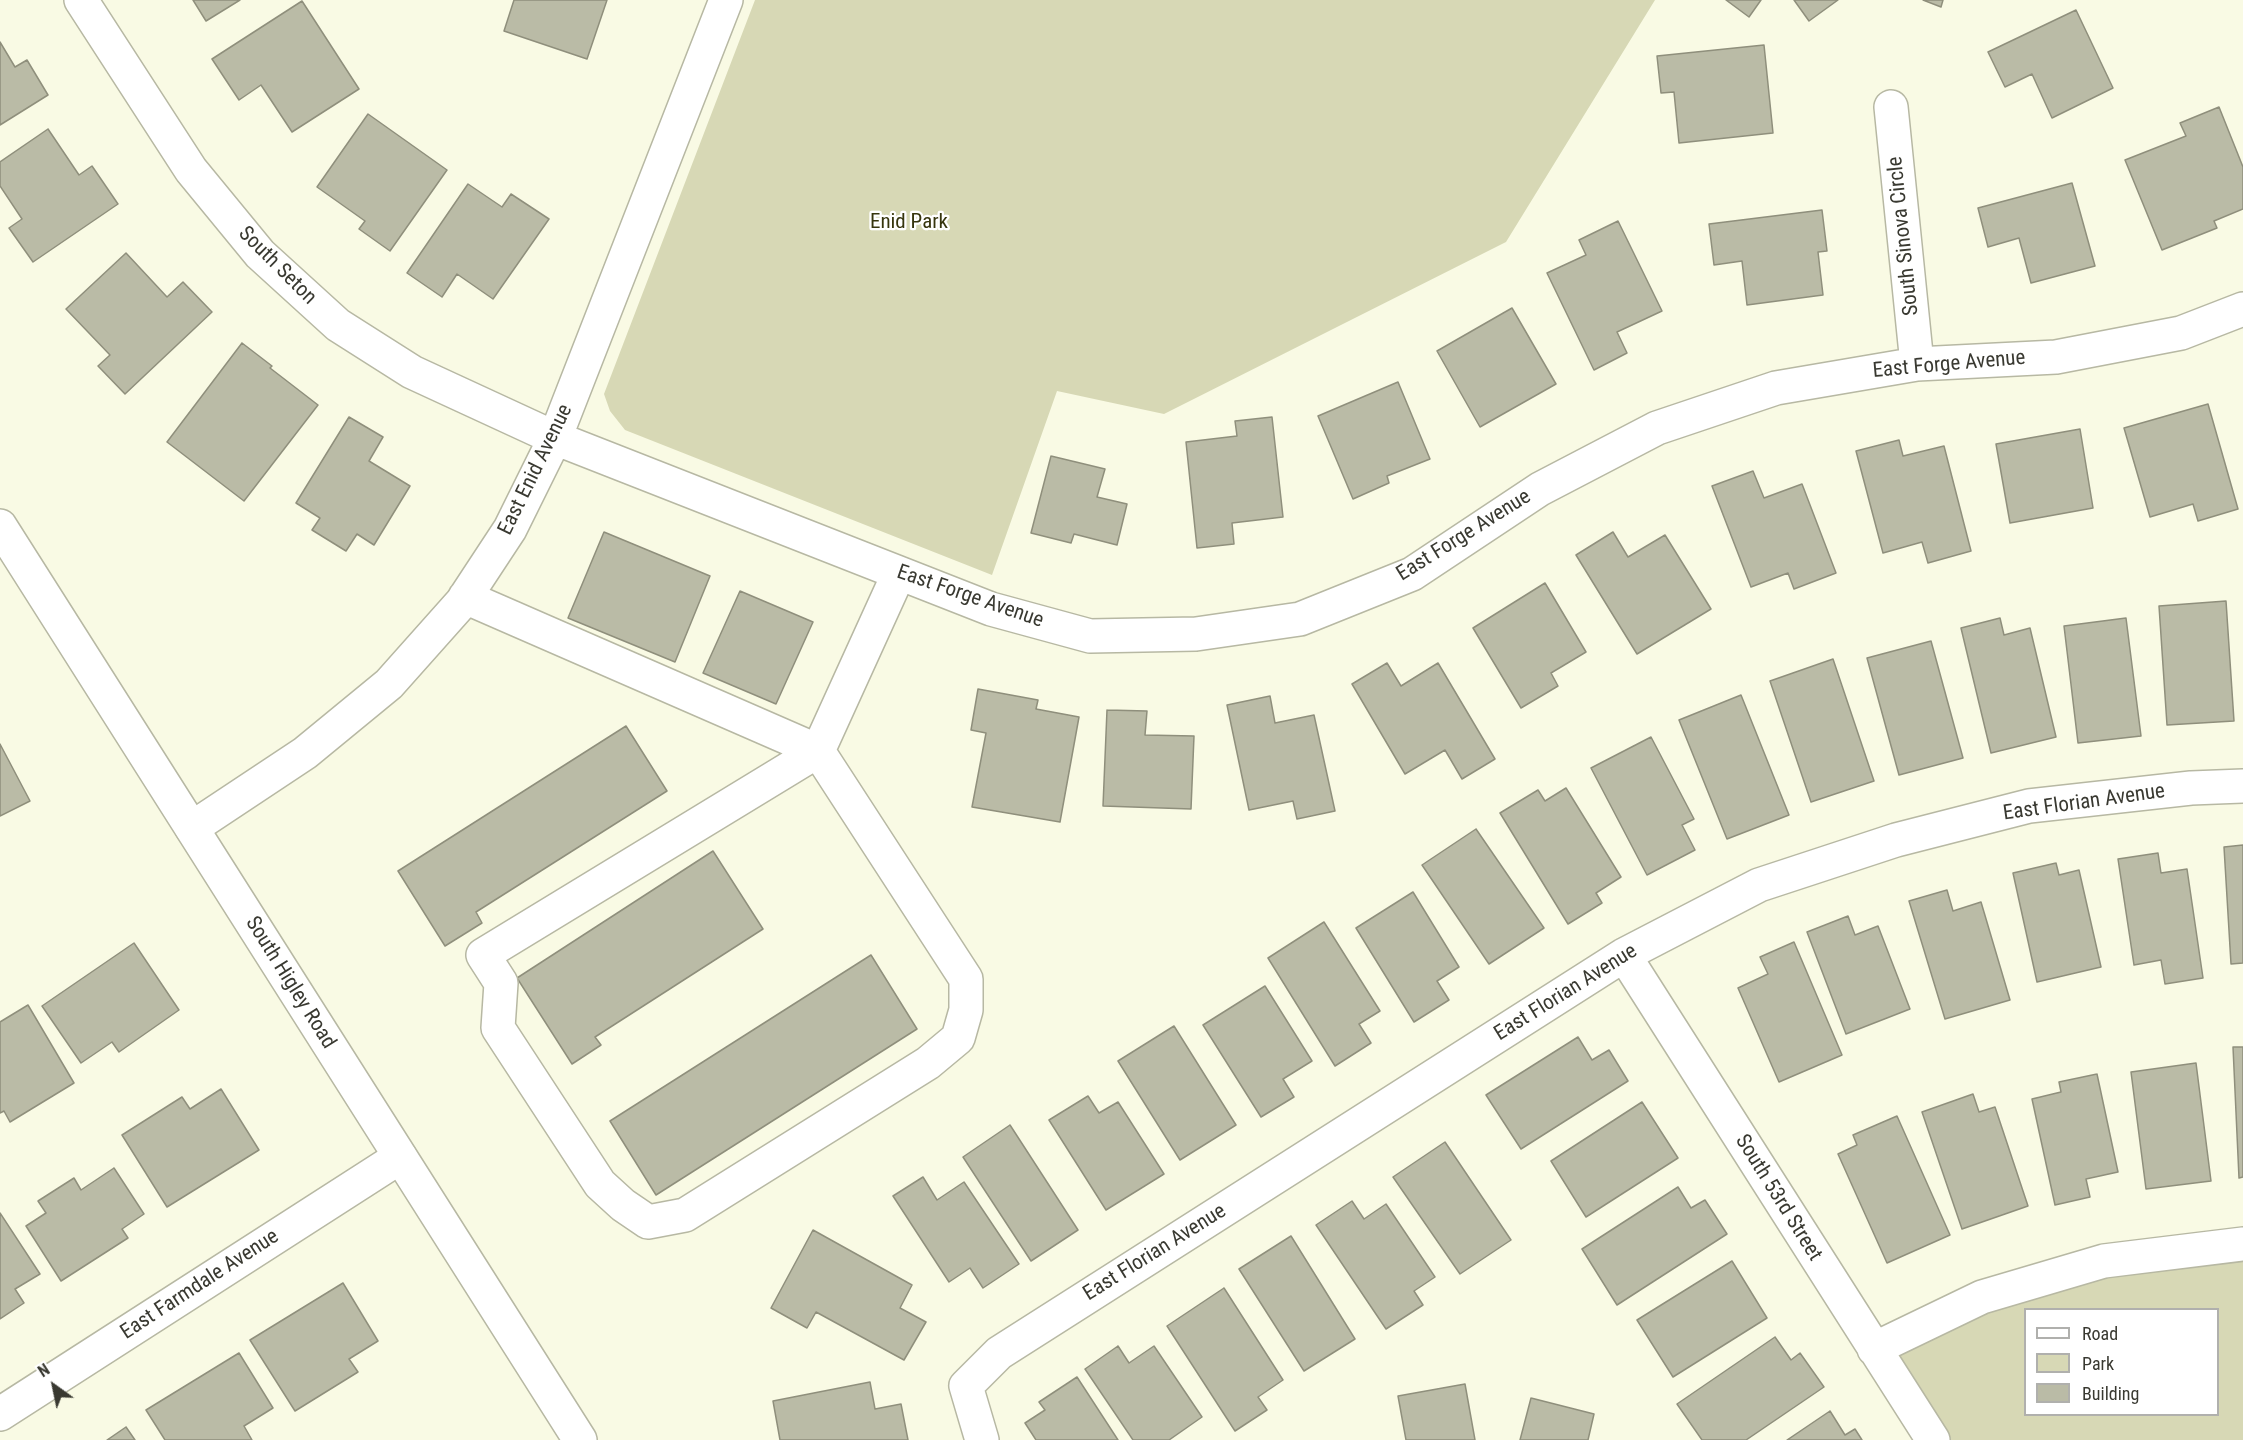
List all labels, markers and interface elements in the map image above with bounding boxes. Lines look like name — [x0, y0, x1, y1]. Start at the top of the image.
street label: South Sinova Circle — [1883, 155, 1925, 317]
park label: Enid Park — [870, 210, 948, 236]
street label: South Seton — [233, 222, 321, 310]
street label: East Forge Avenue — [1872, 346, 2026, 384]
street label: East Enid Avenue — [494, 401, 578, 539]
street label: East Forge Avenue — [1392, 485, 1536, 587]
street label: East Forge Avenue — [893, 560, 1047, 634]
street label: East Florian Avenue — [2001, 779, 2167, 827]
street label: South Higley Road — [239, 912, 341, 1054]
street label: East Florian Avenue — [1490, 939, 1642, 1047]
street label: South 53rd Street — [1729, 1130, 1827, 1266]
street label: East Florian Avenue — [1079, 1199, 1231, 1307]
street label: East Farmdale Avenue — [116, 1224, 284, 1346]
legend — [2024, 1308, 2219, 1416]
text: Road — [2082, 1323, 2118, 1344]
text: Park — [2082, 1353, 2114, 1374]
north arrow — [24, 1356, 84, 1416]
text: N — [35, 1360, 53, 1381]
text: Building — [2082, 1383, 2139, 1404]

